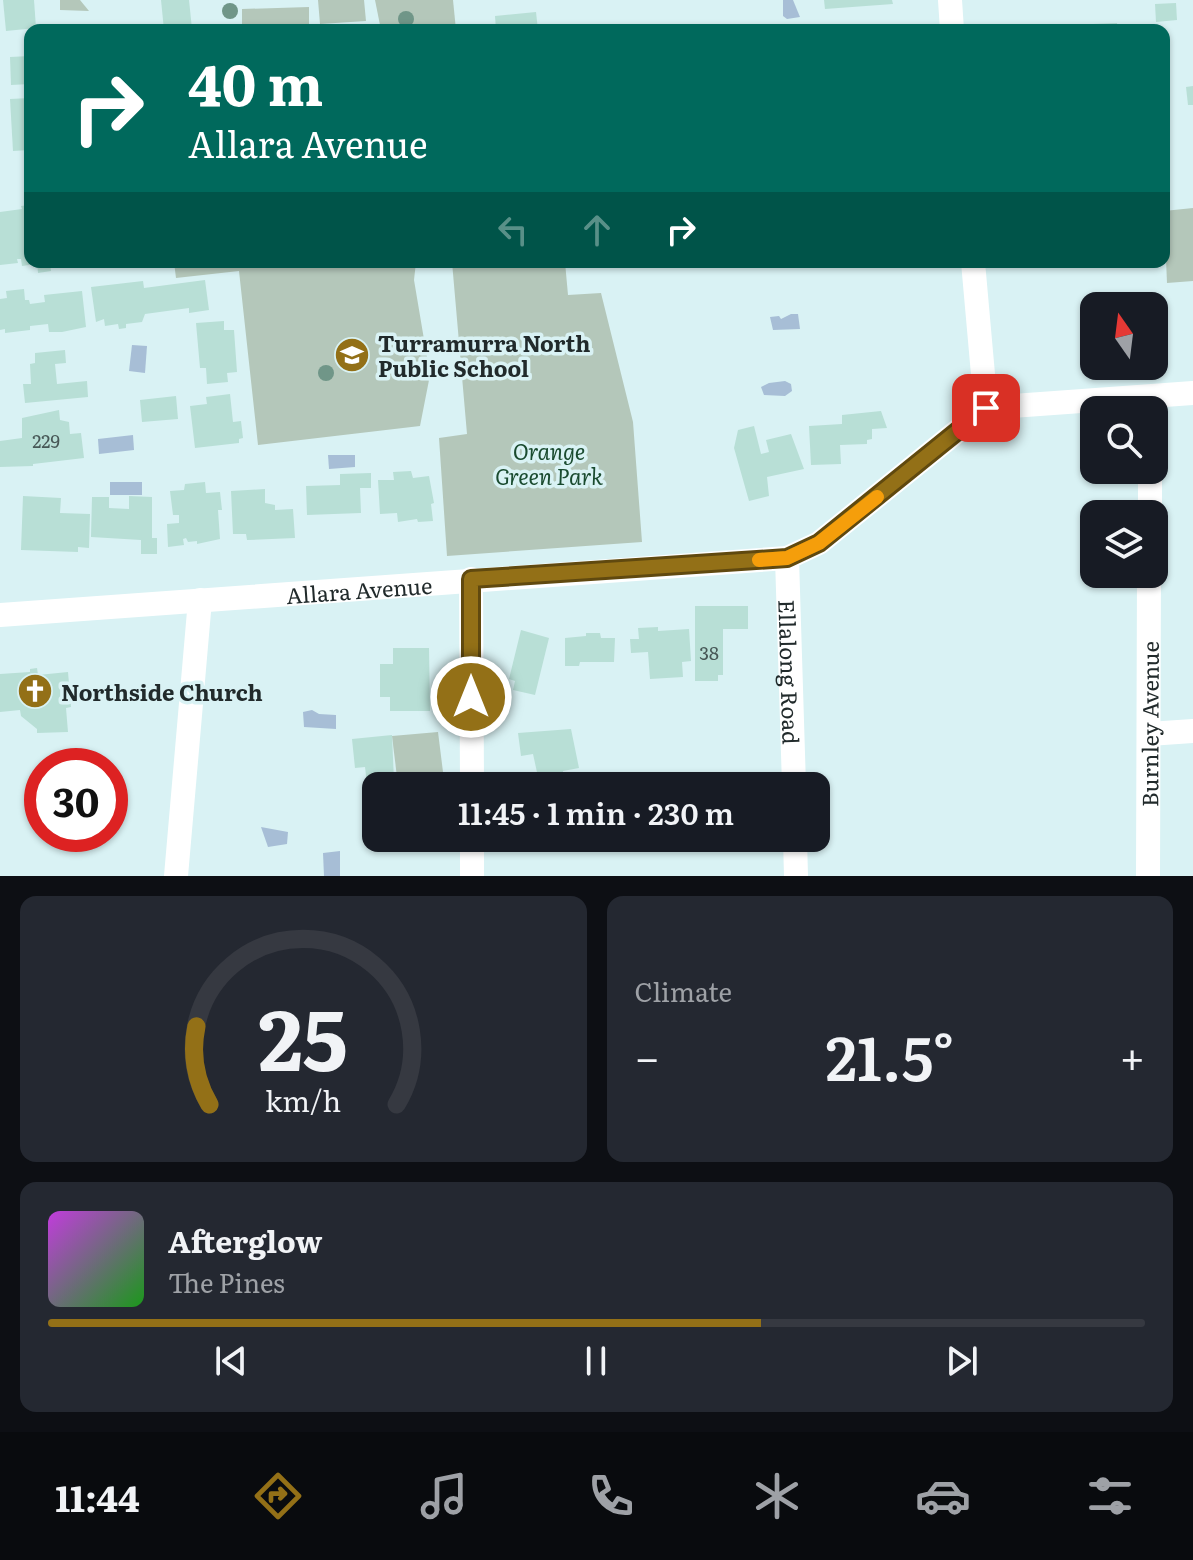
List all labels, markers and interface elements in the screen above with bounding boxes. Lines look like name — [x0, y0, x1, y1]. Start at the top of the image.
text: 40 m — [188, 40, 323, 123]
icon: right — [56, 56, 160, 160]
text: Allara Avenue — [188, 116, 428, 169]
icon: left — [491, 208, 535, 252]
icon: ahead — [575, 208, 619, 252]
icon: right — [659, 208, 703, 252]
north arrow — [1080, 292, 1168, 380]
map controls — [1080, 292, 1168, 588]
place label: Turramurra North Public School — [378, 326, 590, 384]
school or university icon: Turramurra North Public School — [333, 336, 371, 374]
pin — [952, 374, 1020, 442]
icon: arrive — [964, 386, 1008, 430]
button: search — [1080, 396, 1168, 484]
house number: 229 — [32, 427, 60, 454]
park label: Orange Green Park — [495, 434, 603, 492]
button: layers — [1080, 500, 1168, 588]
street label: Allara Avenue — [285, 567, 433, 611]
street label: Ellalong Road — [772, 599, 809, 745]
house number: 38 — [699, 639, 719, 666]
street label: Burnley Avenue — [1132, 641, 1165, 807]
position arrow — [429, 655, 513, 739]
church icon: Northside Church — [16, 672, 54, 710]
place label: Northside Church — [61, 675, 263, 708]
speed limit sign: 30 — [24, 748, 128, 852]
text: 11:45 · 1 min · 230 m — [458, 790, 734, 834]
text: Climate — [635, 971, 732, 1010]
text: 25 — [258, 973, 348, 1097]
text: 21.5° — [826, 1010, 954, 1099]
text: − — [635, 1022, 660, 1088]
text: + — [1119, 1022, 1145, 1088]
text: km/h — [265, 1078, 341, 1121]
text: Afterglow — [168, 1218, 322, 1262]
text: The Pines — [168, 1262, 285, 1301]
icon: previous — [209, 1339, 253, 1383]
icon: pause — [574, 1339, 618, 1383]
icon: next — [940, 1339, 984, 1383]
icon: directions — [250, 1468, 306, 1524]
icon: music — [416, 1468, 472, 1524]
icon: phone — [583, 1468, 639, 1524]
icon: climate — [749, 1468, 805, 1524]
icon: car — [915, 1468, 971, 1524]
icon: filters — [1082, 1468, 1138, 1524]
text: 11:44 — [55, 1470, 140, 1523]

